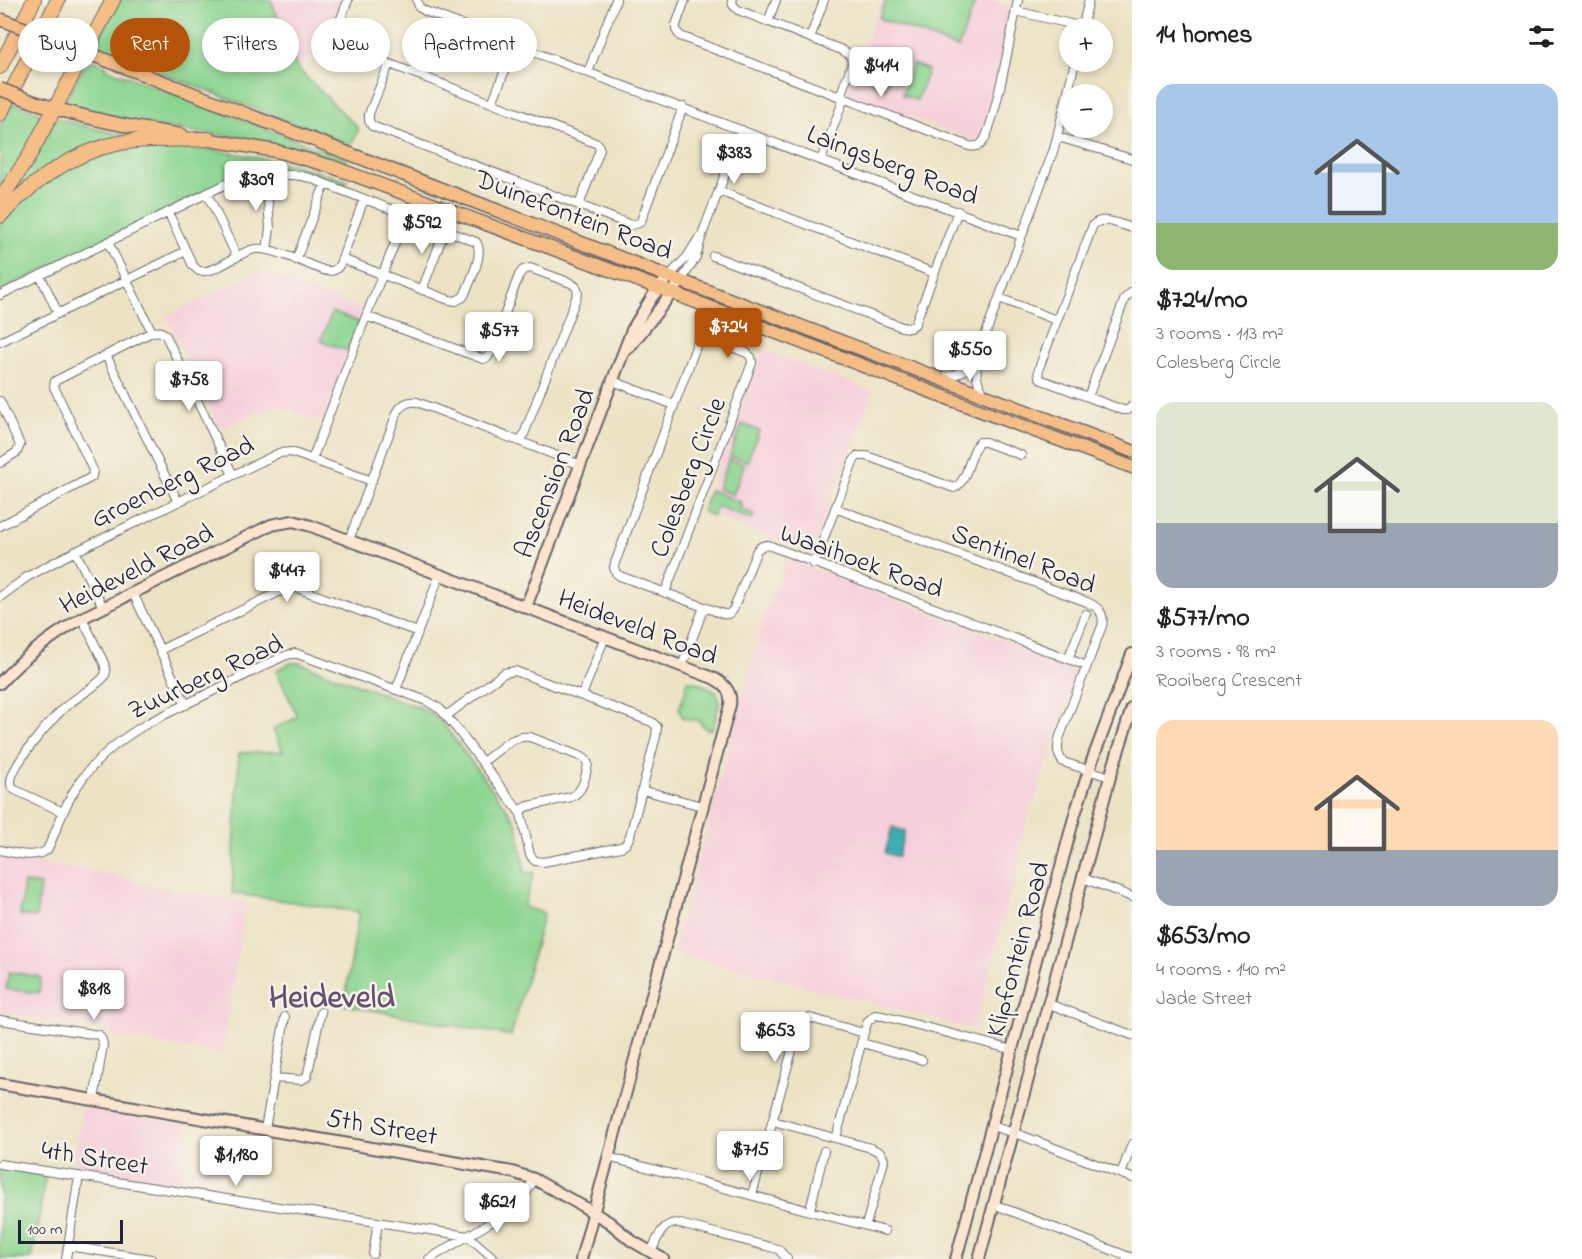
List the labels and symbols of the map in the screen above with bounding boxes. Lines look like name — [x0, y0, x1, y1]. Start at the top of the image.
pin: $414 — [845, 47, 917, 98]
street label: Laingsberg Road — [801, 116, 984, 217]
pin: $383 — [698, 134, 770, 185]
street label: Duinefontein Road — [468, 160, 677, 272]
pin: $309 — [220, 161, 292, 212]
pin: $592 — [386, 204, 458, 255]
pin: $724 — [692, 308, 764, 359]
pin: $577 — [463, 312, 535, 363]
pin: $550 — [934, 331, 1006, 382]
pin: $758 — [153, 361, 225, 412]
street label: Ascension Road — [506, 383, 607, 565]
street label: Colesberg Circle — [641, 391, 738, 564]
street label: Groenberg Road — [85, 427, 261, 540]
street label: Heideveld Road — [53, 515, 221, 626]
street label: Waaihoek Road — [774, 515, 948, 610]
street label: Sentinel Road — [945, 515, 1101, 606]
pin: $447 — [251, 552, 323, 603]
street label: Heideveld Road — [551, 580, 723, 677]
street label: Zuurberg Road — [122, 625, 290, 731]
street label: Klipfontein Road — [977, 858, 1062, 1042]
pin: $818 — [58, 970, 130, 1021]
district label: Heideveld — [269, 975, 395, 1023]
pin: $653 — [739, 1012, 811, 1063]
street label: 5th Street — [323, 1100, 440, 1157]
pin: $715 — [714, 1131, 786, 1182]
street label: 4th Street — [38, 1132, 151, 1187]
pin: $1,180 — [187, 1136, 285, 1187]
pin: $621 — [461, 1183, 533, 1234]
scale bar — [18, 1217, 123, 1244]

